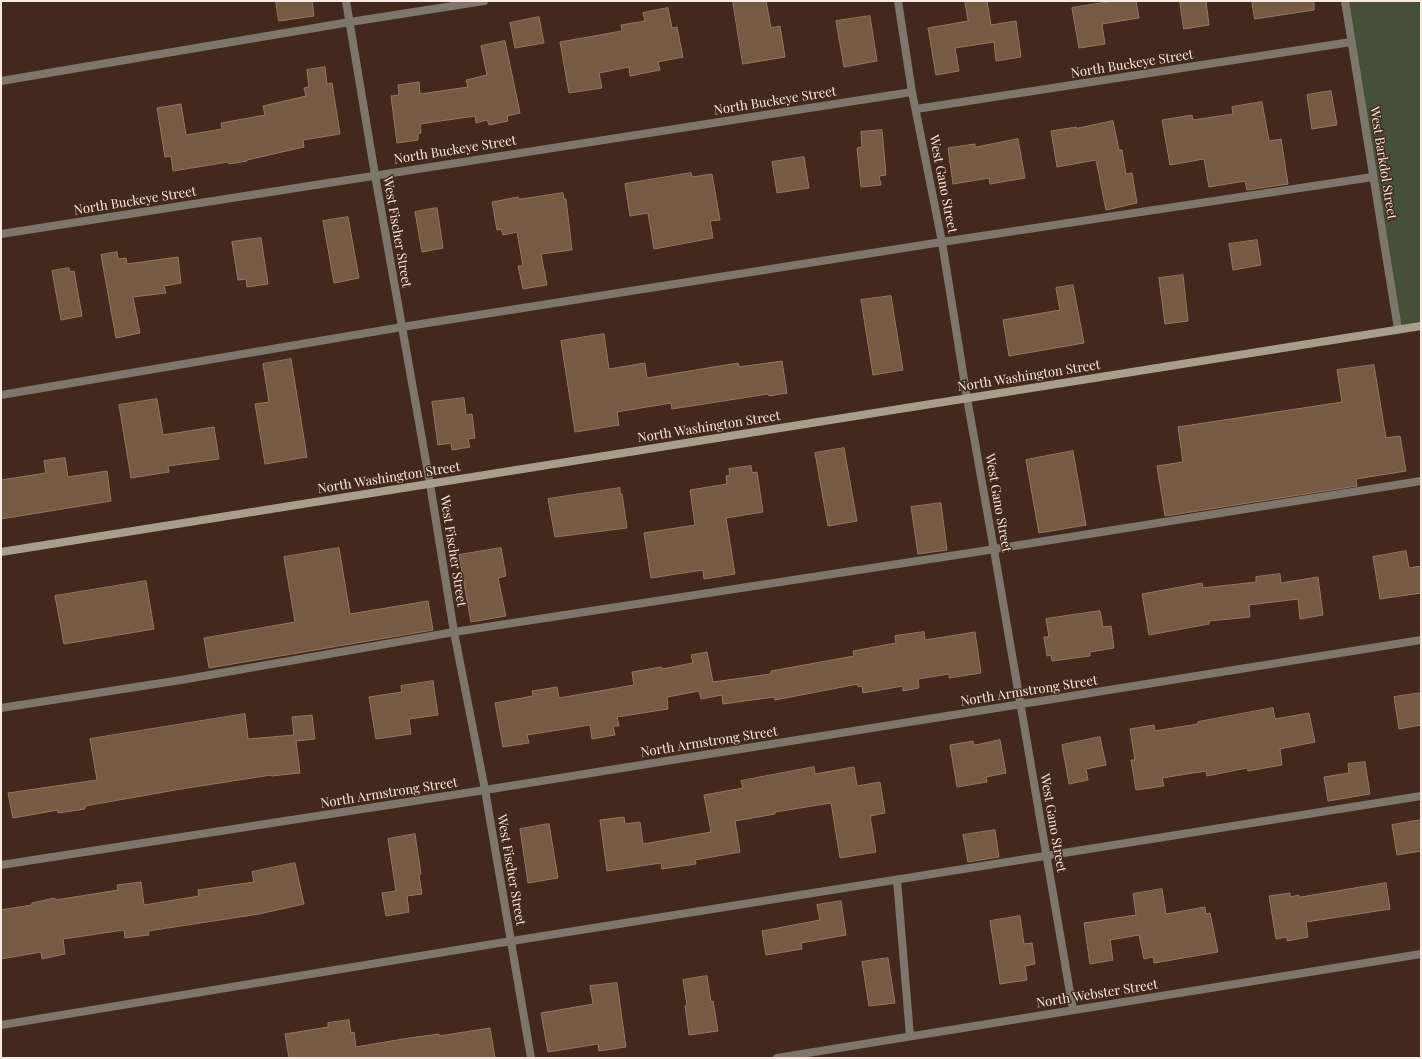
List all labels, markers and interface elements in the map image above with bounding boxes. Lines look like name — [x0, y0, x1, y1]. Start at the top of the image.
street label: North Buckeye Street — [1070, 47, 1194, 81]
street label: North Buckeye Street — [713, 84, 837, 118]
street label: West Barkdol Street — [1366, 105, 1400, 221]
street label: North Buckeye Street — [393, 133, 517, 167]
street label: West Gano Street — [926, 134, 960, 234]
street label: West Fischer Street — [380, 175, 414, 289]
street label: North Buckeye Street — [73, 184, 197, 218]
street label: North Washington Street — [957, 357, 1101, 395]
street label: North Washington Street — [637, 408, 781, 446]
street label: West Gano Street — [982, 453, 1014, 553]
street label: North Washington Street — [317, 459, 461, 497]
street label: West Fischer Street — [436, 494, 470, 608]
street label: North Armstrong Street — [959, 672, 1099, 710]
street label: North Armstrong Street — [639, 723, 779, 761]
street label: West Gano Street — [1037, 773, 1069, 873]
street label: North Armstrong Street — [319, 774, 459, 812]
street label: West Fischer Street — [494, 813, 528, 927]
street label: North Webster Street — [1035, 977, 1159, 1011]

